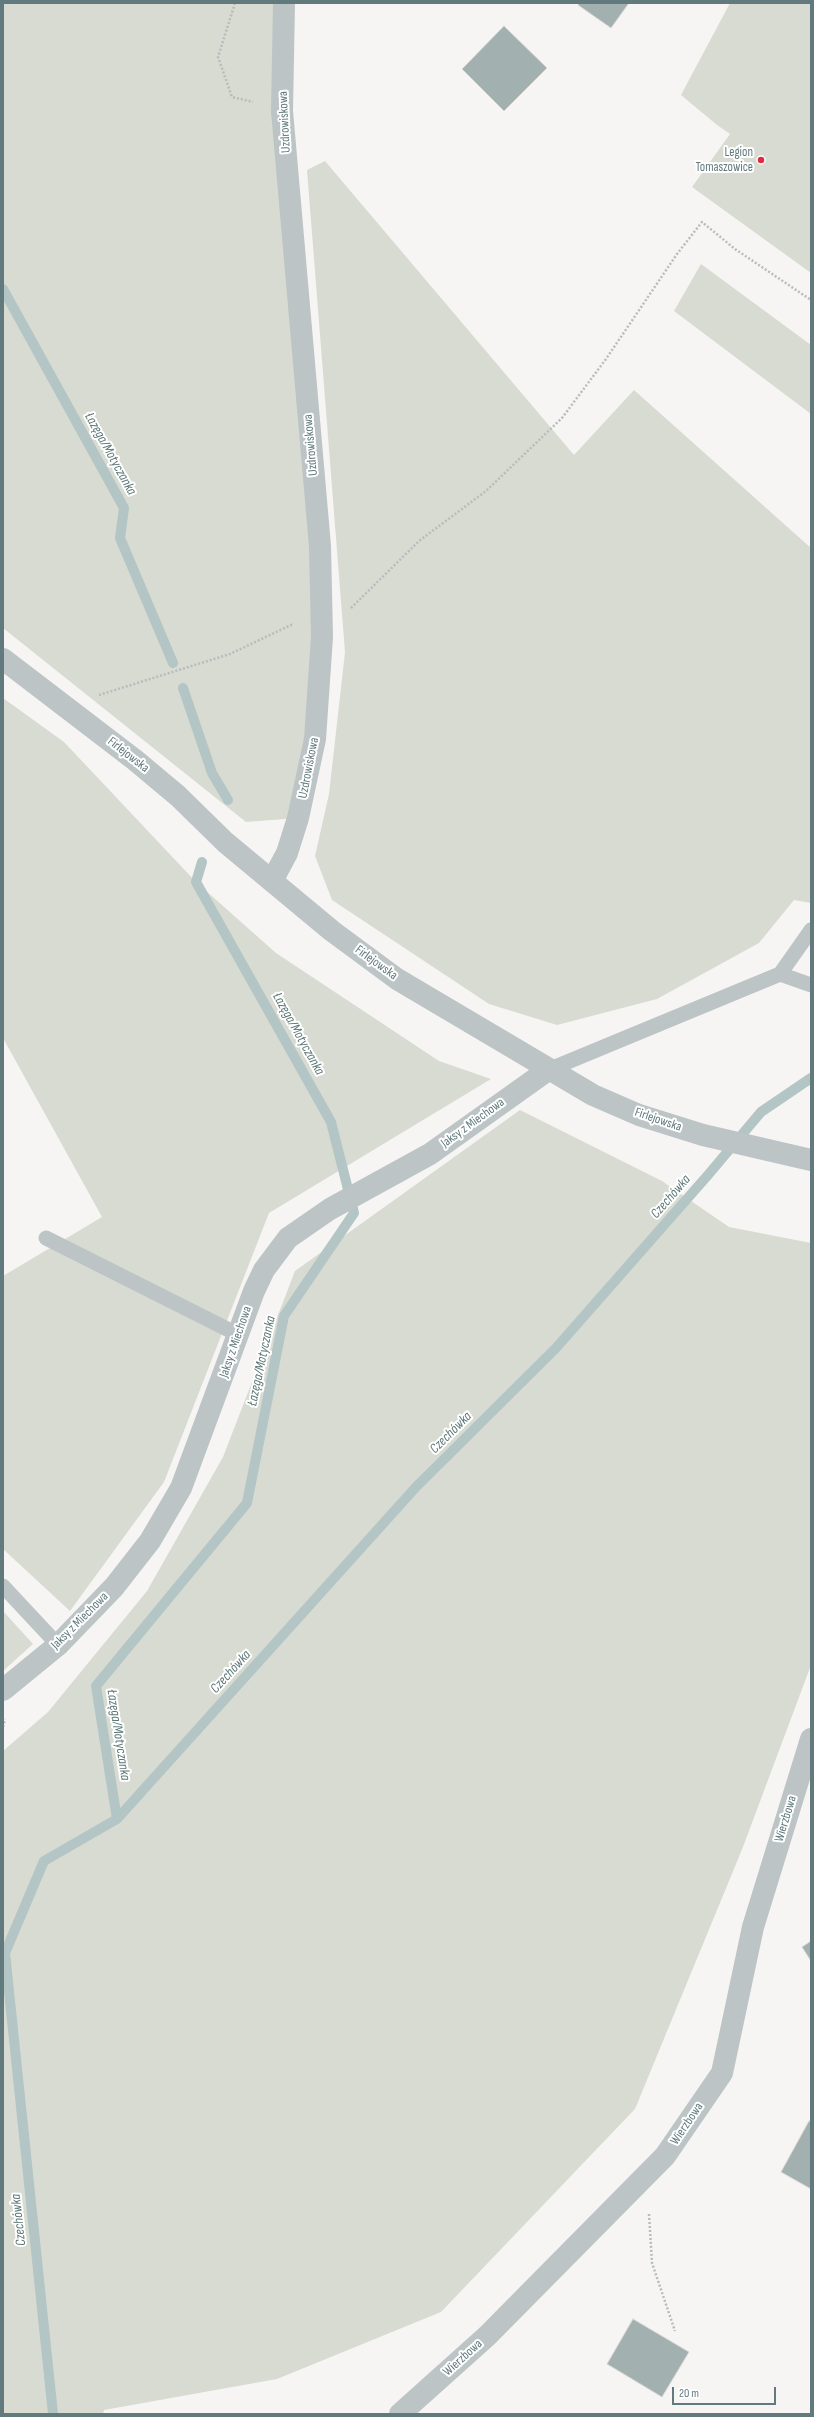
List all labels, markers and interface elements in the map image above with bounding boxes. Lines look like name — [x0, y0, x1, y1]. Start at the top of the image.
street label: Uzdrowiskowa — [276, 91, 294, 153]
place label: Legion Tomaszowice — [695, 145, 753, 176]
marker: Legion Tomaszowice — [756, 155, 766, 165]
water label: Łazęga/Motyczanka — [80, 410, 140, 498]
street label: Uzdrowiskowa — [301, 414, 321, 476]
street label: Firlejowska — [104, 734, 152, 776]
street label: Uzdrowiskowa — [295, 736, 323, 800]
street label: Firlejowska — [352, 942, 400, 984]
water label: Łazęga/Motyczanka — [268, 990, 328, 1078]
street label: Jaksy z Miechowa — [438, 1095, 508, 1151]
street label: Firlejowska — [633, 1105, 683, 1135]
water label: Czechówka — [648, 1172, 694, 1222]
street label: Jaksy z Miechowa — [216, 1304, 256, 1380]
water label: Łazęga/Motyczanka — [244, 1314, 280, 1408]
water label: Czechówka — [427, 1409, 475, 1457]
street label: Jaksy z Miechowa — [48, 1589, 112, 1653]
water label: Czechówka — [207, 1647, 255, 1697]
water label: Łazęga/Motyczanka — [103, 1688, 133, 1782]
street label: Wierzbowa — [772, 1794, 800, 1844]
street label: Wierzbowa — [667, 2100, 707, 2148]
water label: Czechówka — [8, 2193, 30, 2247]
street label: Wierzbowa — [440, 2336, 486, 2380]
scale bar — [674, 2379, 778, 2405]
text: 20 m — [679, 2386, 699, 2401]

